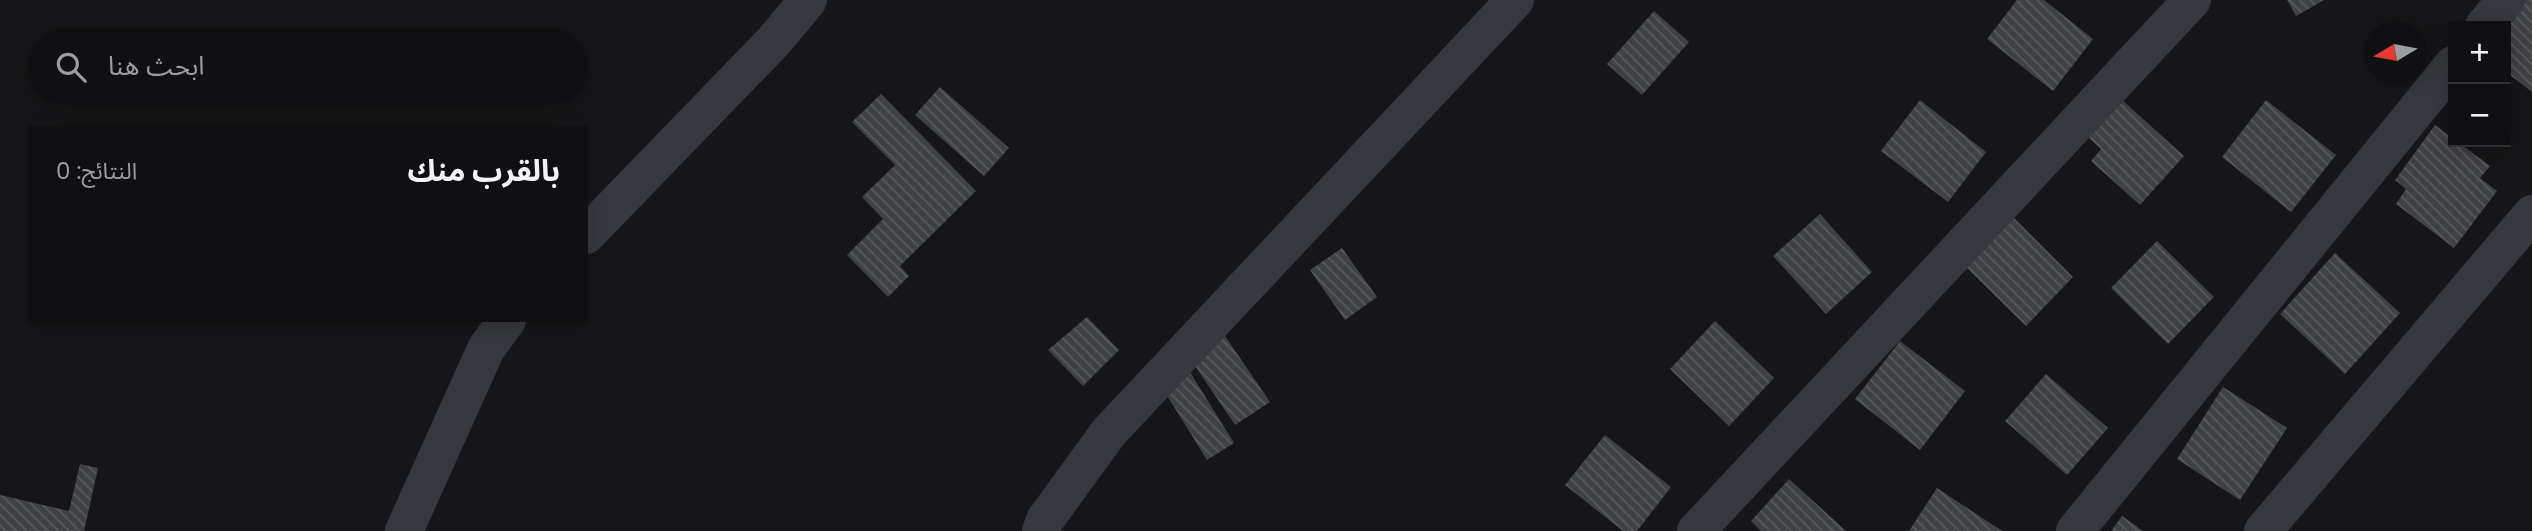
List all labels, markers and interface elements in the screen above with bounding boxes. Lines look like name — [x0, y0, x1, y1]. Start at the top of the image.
north arrow — [2364, 21, 2427, 84]
map controls — [2448, 21, 2511, 147]
button: + — [2448, 21, 2511, 84]
search box — [28, 28, 588, 105]
icon: search — [52, 48, 90, 86]
text: ابحث هنا — [108, 48, 205, 84]
button: − — [2448, 84, 2511, 147]
text: بالقرب منك — [407, 149, 560, 192]
text: النتائج: 0 — [56, 155, 137, 187]

